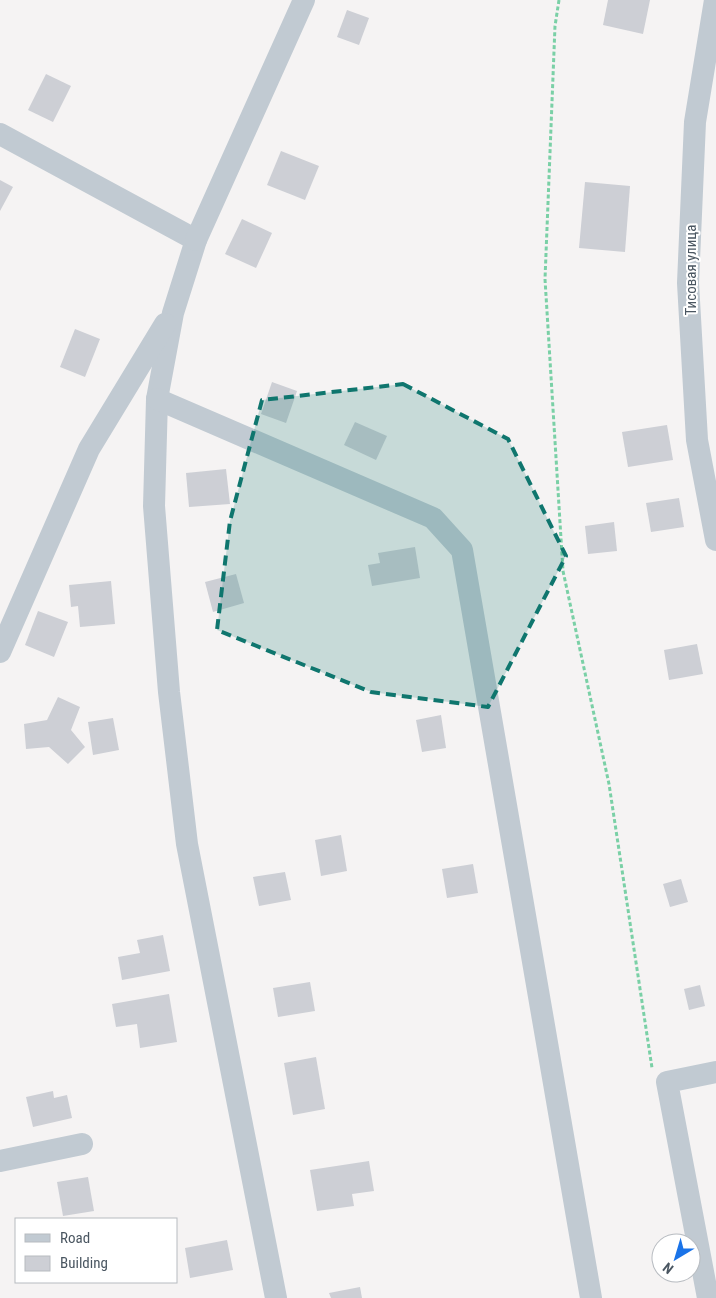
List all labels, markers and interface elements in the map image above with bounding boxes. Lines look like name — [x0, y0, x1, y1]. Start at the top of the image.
street label: Тисовая улица — [682, 225, 700, 315]
legend — [15, 1218, 178, 1283]
text: Road — [60, 1229, 90, 1247]
north arrow — [651, 1233, 701, 1283]
text: Building — [60, 1254, 108, 1272]
text: N — [660, 1259, 676, 1277]

